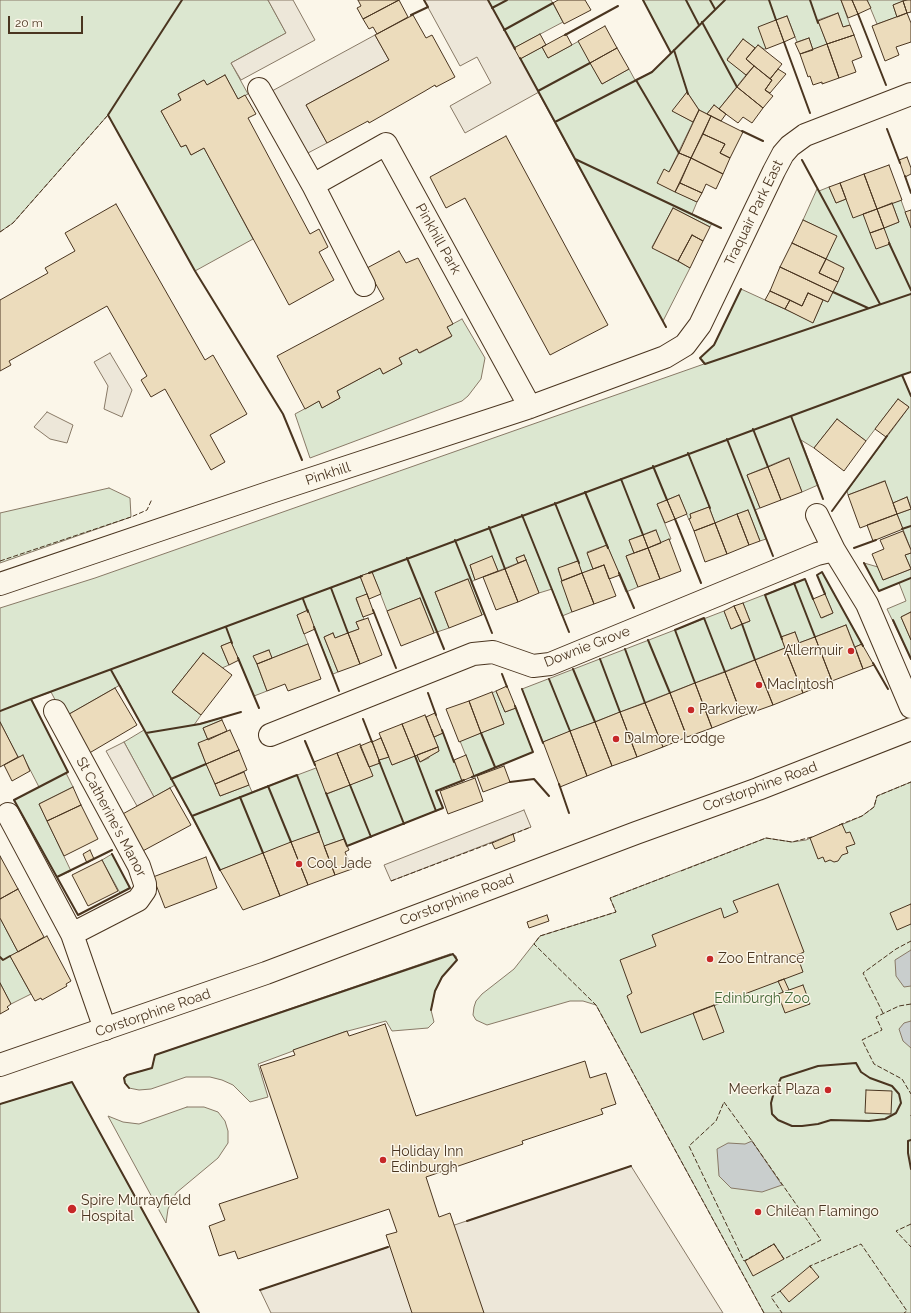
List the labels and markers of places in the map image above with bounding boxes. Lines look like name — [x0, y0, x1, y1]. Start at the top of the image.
place label: Allermuir — [784, 643, 843, 659]
marker: Allermuir — [846, 646, 856, 656]
place label: MacIntosh — [767, 677, 834, 693]
marker: MacIntosh — [754, 680, 764, 690]
place label: Parkview — [699, 702, 758, 718]
marker: Parkview — [686, 705, 696, 715]
place label: Dalmore Lodge — [624, 731, 725, 747]
marker: Dalmore Lodge — [611, 734, 621, 744]
place label: Cool Jade — [307, 856, 372, 872]
marker: Cool Jade — [294, 859, 304, 869]
place label: Zoo Entrance — [718, 951, 805, 967]
marker: Zoo Entrance — [705, 954, 715, 964]
place label: Meerkat Plaza — [729, 1082, 820, 1098]
marker: Meerkat Plaza — [823, 1085, 833, 1095]
place label: Holiday Inn Edinburgh — [391, 1144, 463, 1176]
marker: Holiday Inn Edinburgh — [378, 1155, 388, 1165]
place label: Spire Murrayfield Hospital — [81, 1193, 191, 1226]
marker: Spire Murrayfield Hospital — [66, 1203, 78, 1215]
place label: Chilean Flamingo — [766, 1204, 879, 1220]
marker: Chilean Flamingo — [753, 1207, 763, 1217]

